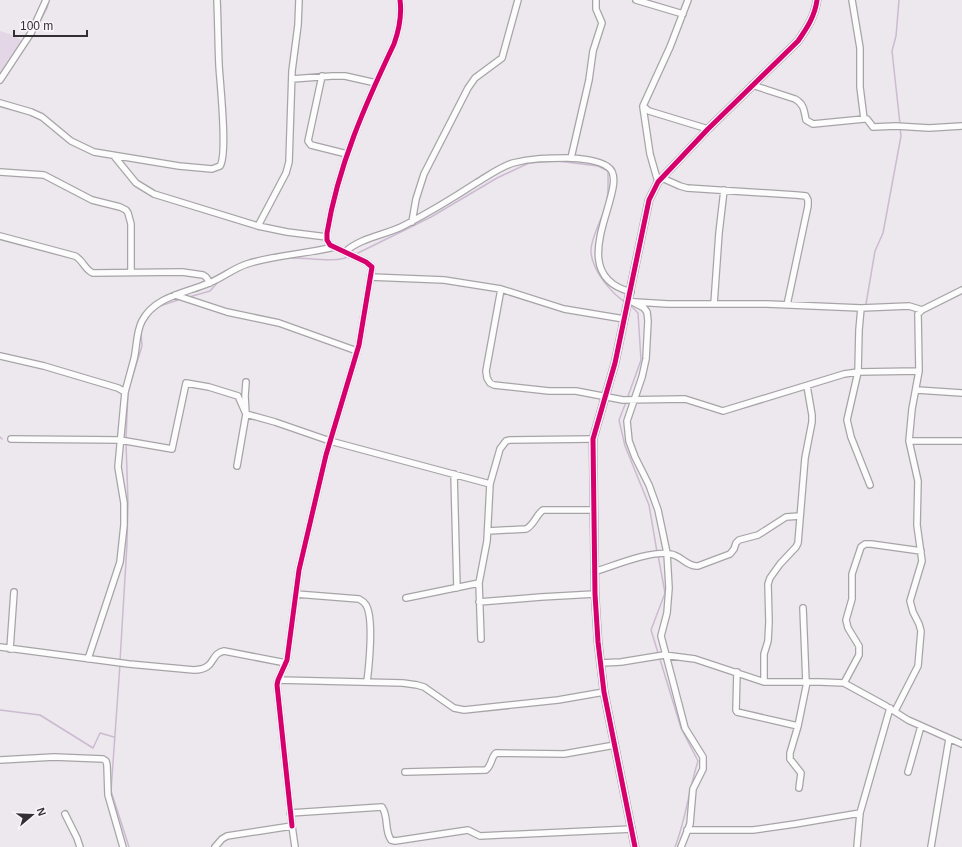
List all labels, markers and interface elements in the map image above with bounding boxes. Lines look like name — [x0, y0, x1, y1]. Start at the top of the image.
scale bar — [14, 12, 87, 38]
text: 100 m — [20, 19, 53, 33]
north arrow — [12, 795, 52, 835]
text: N — [34, 806, 48, 818]

